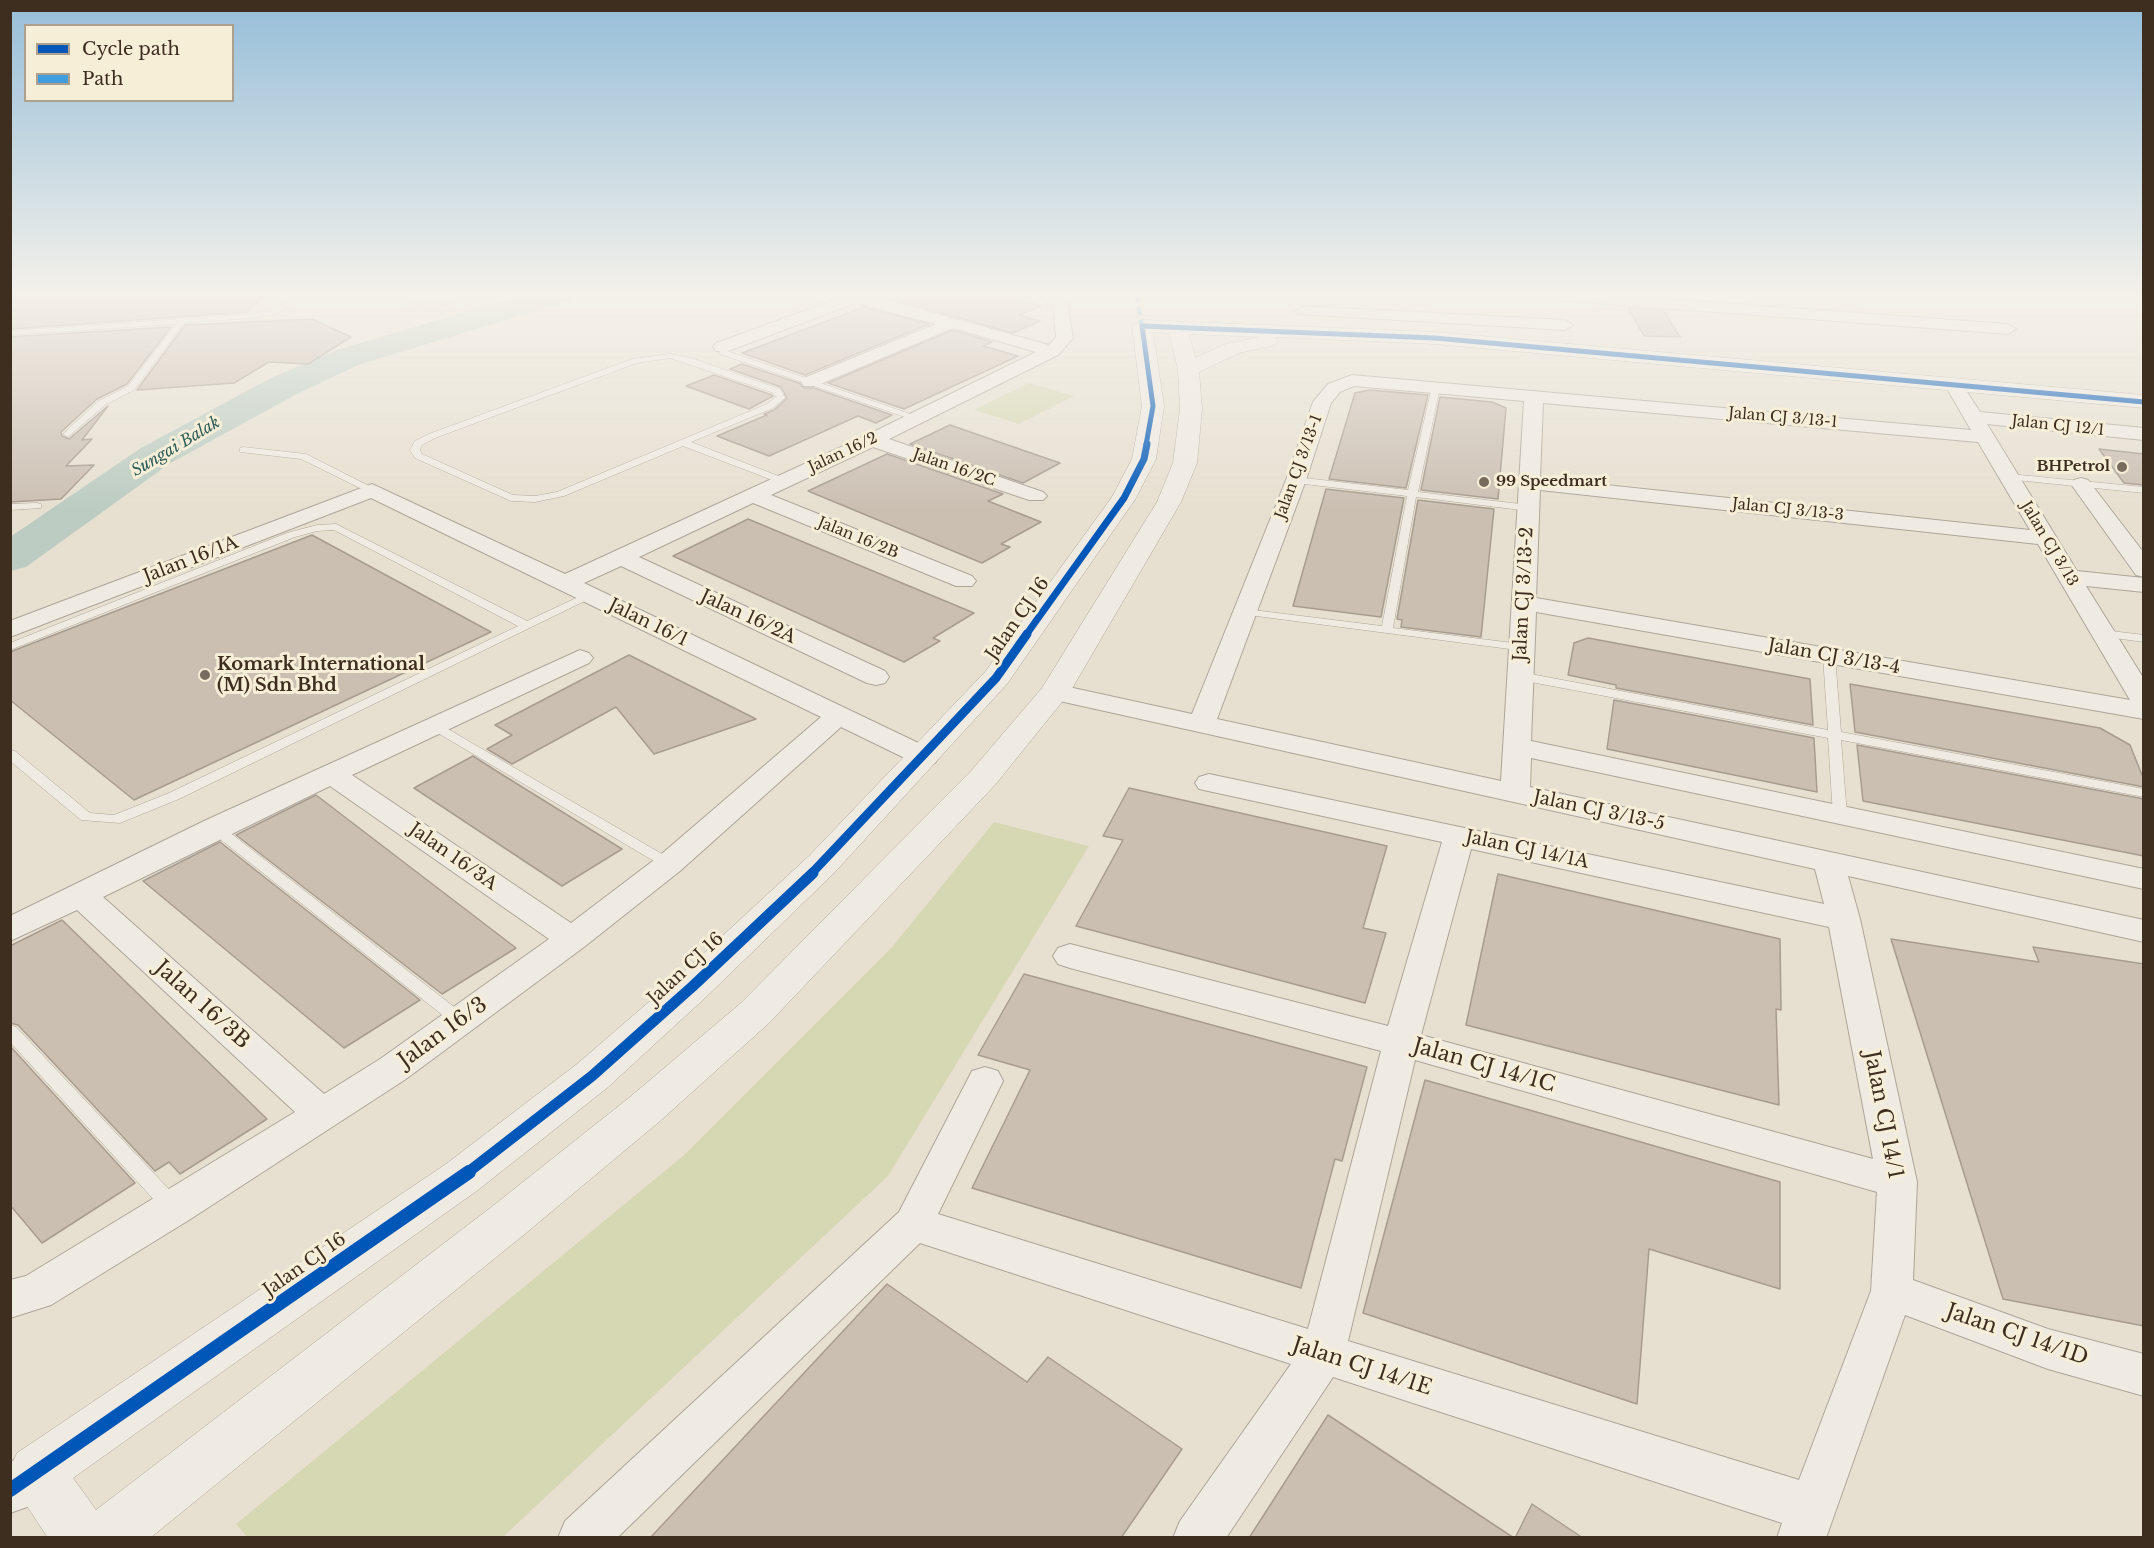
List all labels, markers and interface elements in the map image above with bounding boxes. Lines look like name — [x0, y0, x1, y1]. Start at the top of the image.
legend — [24, 24, 234, 102]
text: Cycle path — [82, 38, 180, 60]
text: Path — [82, 68, 123, 90]
street label: Jalan CJ 3/13-1 — [1728, 404, 1838, 432]
street label: Jalan CJ 3/13-1 — [1272, 412, 1326, 522]
street label: Jalan CJ 12/1 — [2011, 412, 2105, 440]
water label: Sungai Balak — [128, 413, 224, 481]
street label: Jalan 16/2 — [806, 429, 880, 477]
street label: Jalan 16/2C — [910, 445, 998, 491]
place label: BHPetrol — [2036, 458, 2110, 476]
marker: BHPetrol — [2115, 460, 2129, 474]
place label: 99 Speedmart — [1496, 473, 1607, 491]
marker: 99 Speedmart — [1477, 475, 1491, 489]
street label: Jalan CJ 3/13-3 — [1731, 495, 1845, 525]
street label: Jalan CJ 3/13 — [2017, 498, 2081, 590]
street label: Jalan 16/2B — [815, 514, 901, 562]
street label: Jalan CJ 3/13-2 — [1510, 526, 1538, 662]
street label: Jalan 16/1A — [141, 532, 241, 588]
street label: Jalan CJ 16 — [982, 573, 1054, 665]
street label: Jalan 16/2A — [697, 586, 799, 648]
street label: Jalan 16/1 — [605, 594, 691, 652]
street label: Jalan CJ 3/13-4 — [1766, 635, 1902, 679]
place label: Komark International (M) Sdn Bhd — [217, 654, 425, 696]
marker: Komark International (M) Sdn Bhd — [198, 668, 212, 682]
street label: Jalan CJ 3/13-5 — [1531, 787, 1667, 835]
street label: Jalan 16/3A — [405, 819, 501, 895]
street label: Jalan CJ 14/1A — [1463, 826, 1591, 874]
street label: Jalan CJ 16 — [643, 928, 729, 1010]
street label: Jalan 16/3B — [149, 956, 255, 1054]
street label: Jalan 16/3 — [394, 992, 492, 1074]
street label: Jalan CJ 14/1C — [1410, 1034, 1558, 1098]
street label: Jalan CJ 14/1 — [1858, 1049, 1908, 1181]
street label: Jalan CJ 16 — [259, 1229, 351, 1301]
street label: Jalan CJ 14/1D — [1943, 1299, 2091, 1371]
street label: Jalan CJ 14/1E — [1289, 1333, 1435, 1401]

